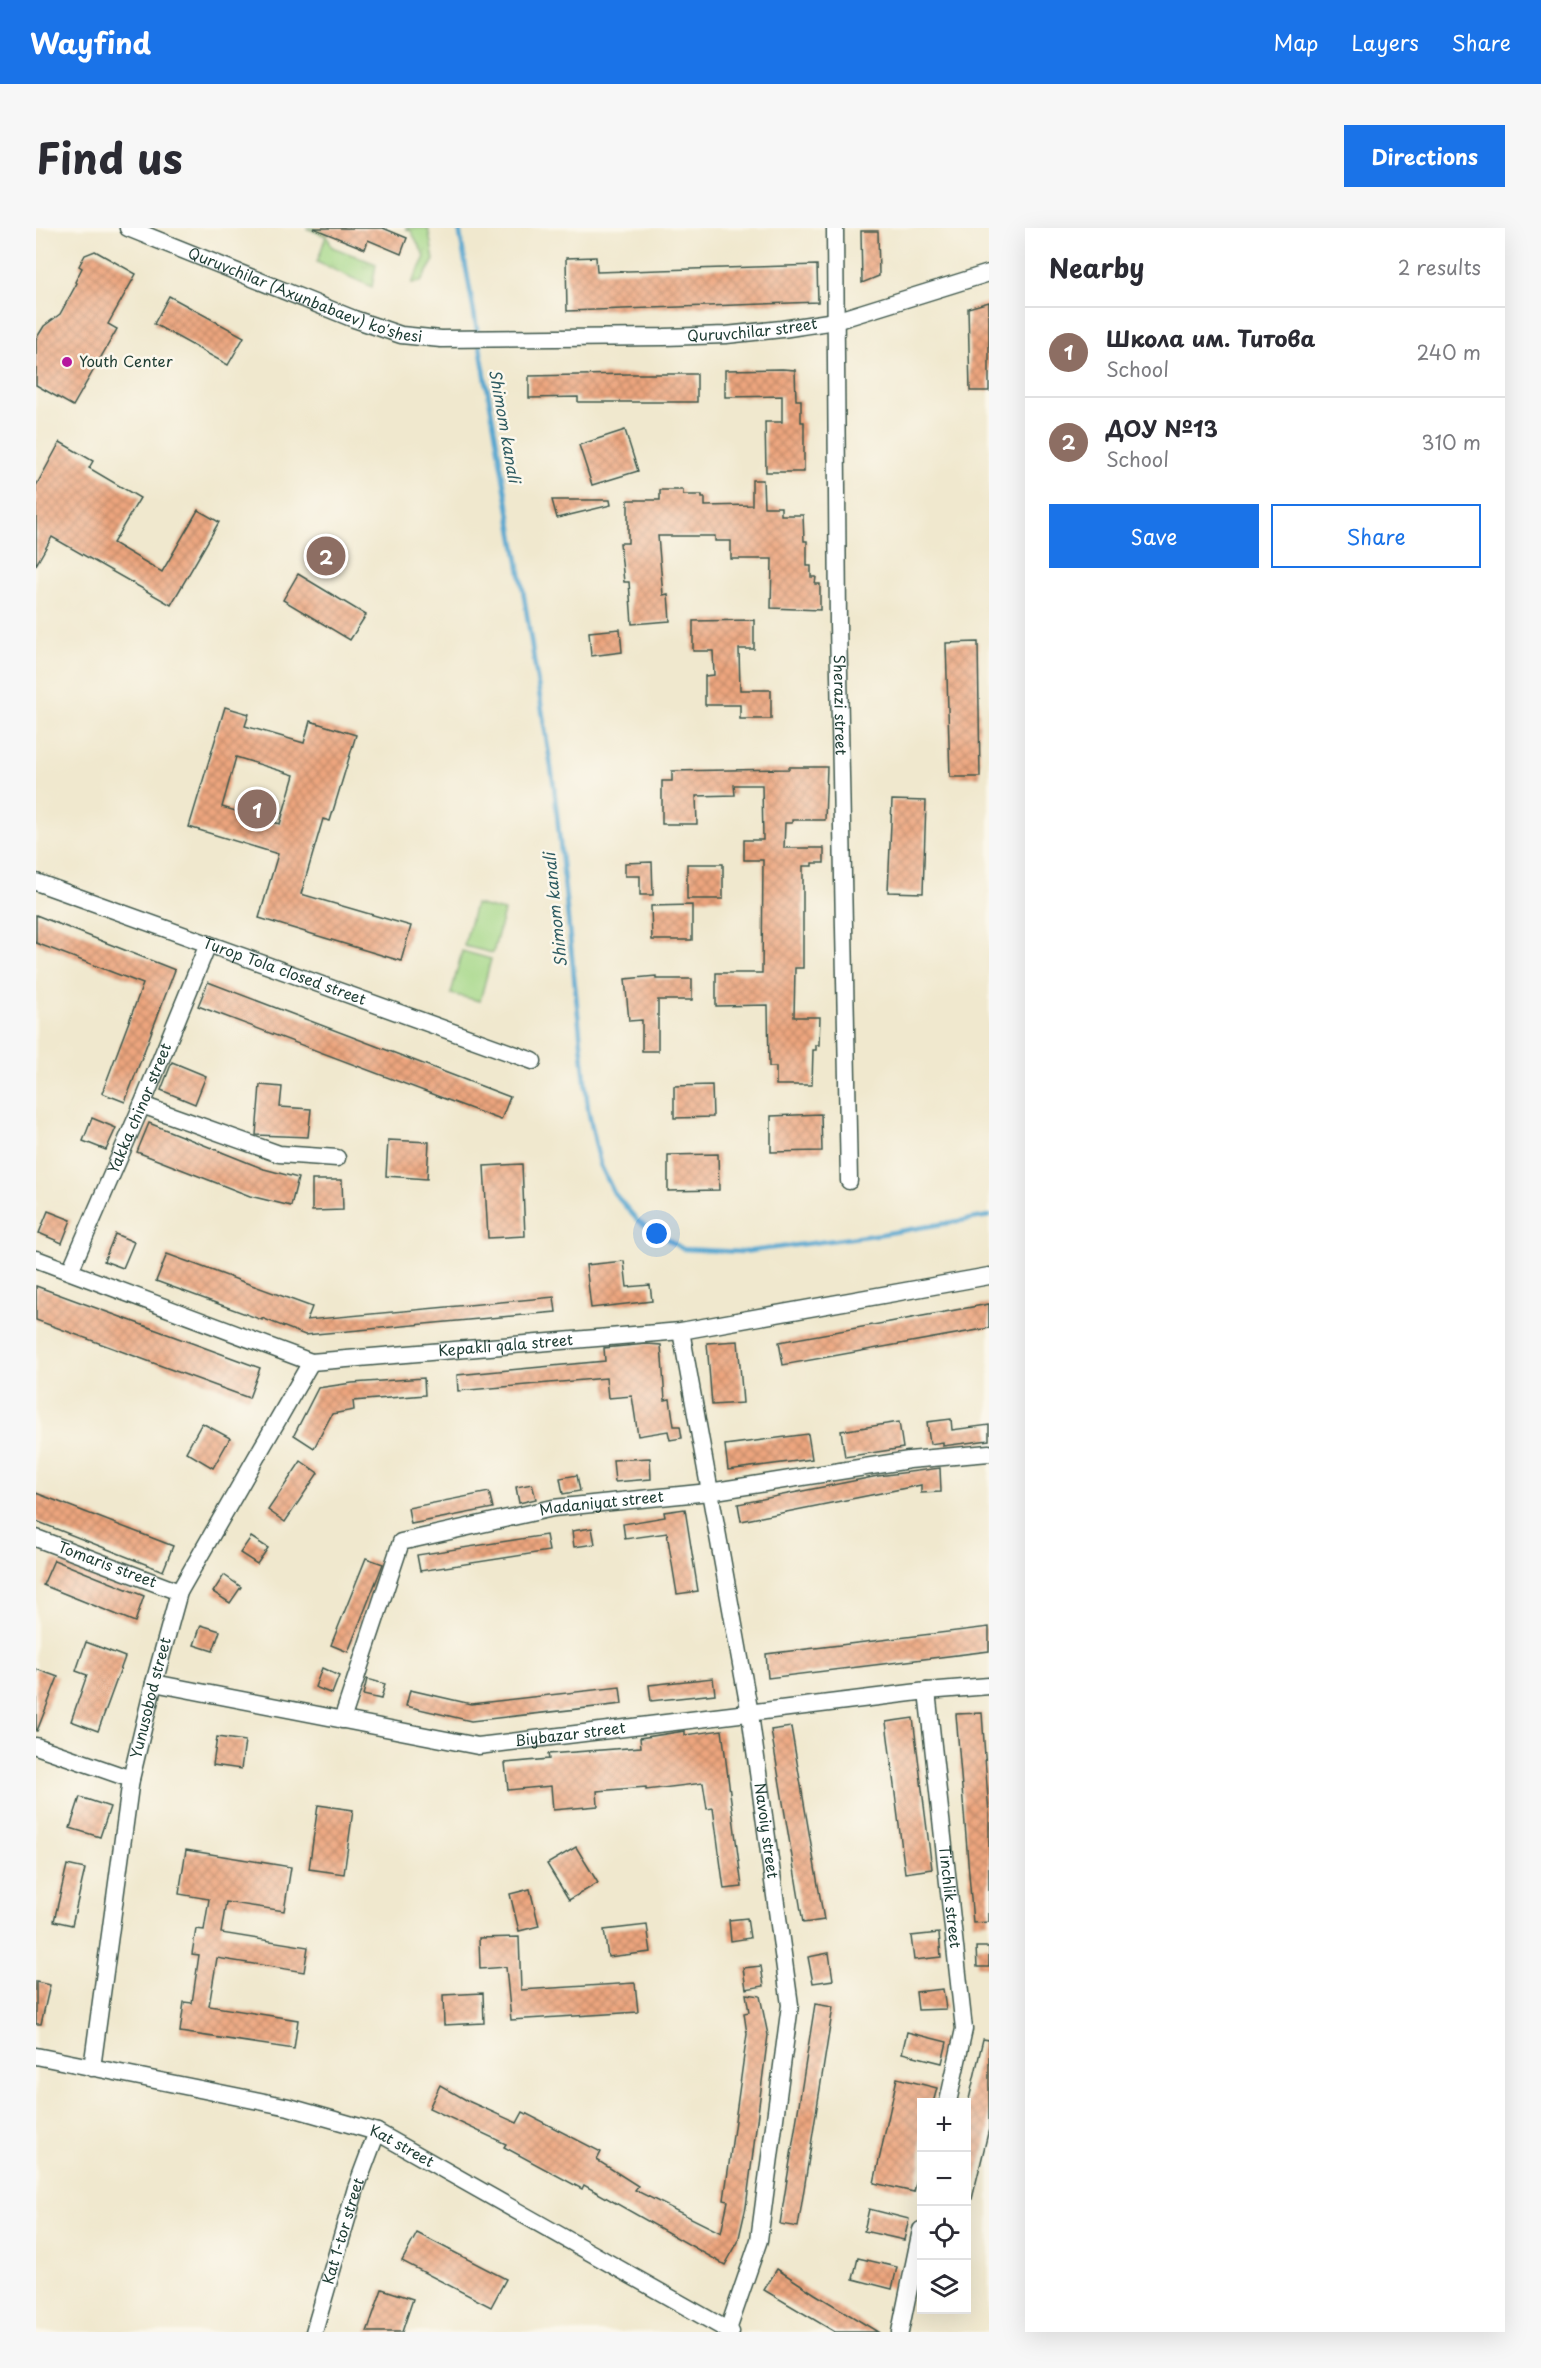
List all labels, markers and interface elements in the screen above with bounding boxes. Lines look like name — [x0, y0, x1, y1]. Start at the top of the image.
text: Wayfind — [30, 21, 151, 64]
text: Map — [1274, 26, 1318, 58]
text: Layers — [1351, 26, 1419, 58]
text: Share — [1452, 26, 1511, 58]
text: Find us — [36, 125, 183, 188]
button: Directions — [1344, 125, 1505, 187]
street label: Quruvchilar (Axunbabaev) ko'shesi — [185, 240, 424, 347]
text: Nearby — [1049, 248, 1144, 287]
text: 2 results — [1398, 252, 1481, 282]
street label: Quruvchilar street — [687, 311, 819, 346]
text: Школа им. Титова — [1106, 321, 1315, 354]
text: 1 — [1064, 337, 1073, 367]
text: 240 m — [1416, 337, 1481, 367]
place label: Youth Center — [79, 349, 174, 372]
text: School — [1106, 354, 1169, 384]
marker: Youth Center — [60, 355, 74, 369]
water label: Shimom kanali — [484, 367, 528, 487]
text: ДОУ №13 — [1106, 411, 1218, 444]
text: 2 — [1061, 427, 1076, 457]
text: 310 m — [1421, 427, 1481, 457]
text: School — [1106, 444, 1169, 474]
button: Save — [1049, 504, 1259, 568]
button: Share — [1271, 504, 1481, 568]
pin: 2 — [306, 534, 346, 578]
street label: Sherazi street — [829, 655, 854, 755]
pin: 1 — [238, 786, 276, 832]
water label: Shimom kanali — [536, 849, 572, 968]
street label: Turop Tola closed street — [200, 930, 370, 1010]
street label: Yakka chinor street — [101, 1039, 176, 1177]
your location — [642, 1219, 671, 1248]
street label: Kepakli qala street — [437, 1327, 574, 1361]
street label: Madaniyat street — [537, 1484, 665, 1521]
street label: Tomaris street — [55, 1534, 160, 1593]
street label: Yunusobod street — [123, 1634, 176, 1761]
street label: Biybazar street — [513, 1715, 627, 1751]
street label: Navoiy street — [750, 1781, 785, 1880]
street label: Tinchlik street — [934, 1844, 968, 1949]
map controls — [917, 2098, 971, 2314]
button: + — [917, 2098, 971, 2152]
street label: Kat street — [368, 2118, 439, 2172]
button: − — [917, 2152, 971, 2206]
street label: Kat 1-tor street — [316, 2174, 369, 2287]
button: locate — [917, 2206, 971, 2260]
button: layers — [917, 2260, 971, 2314]

